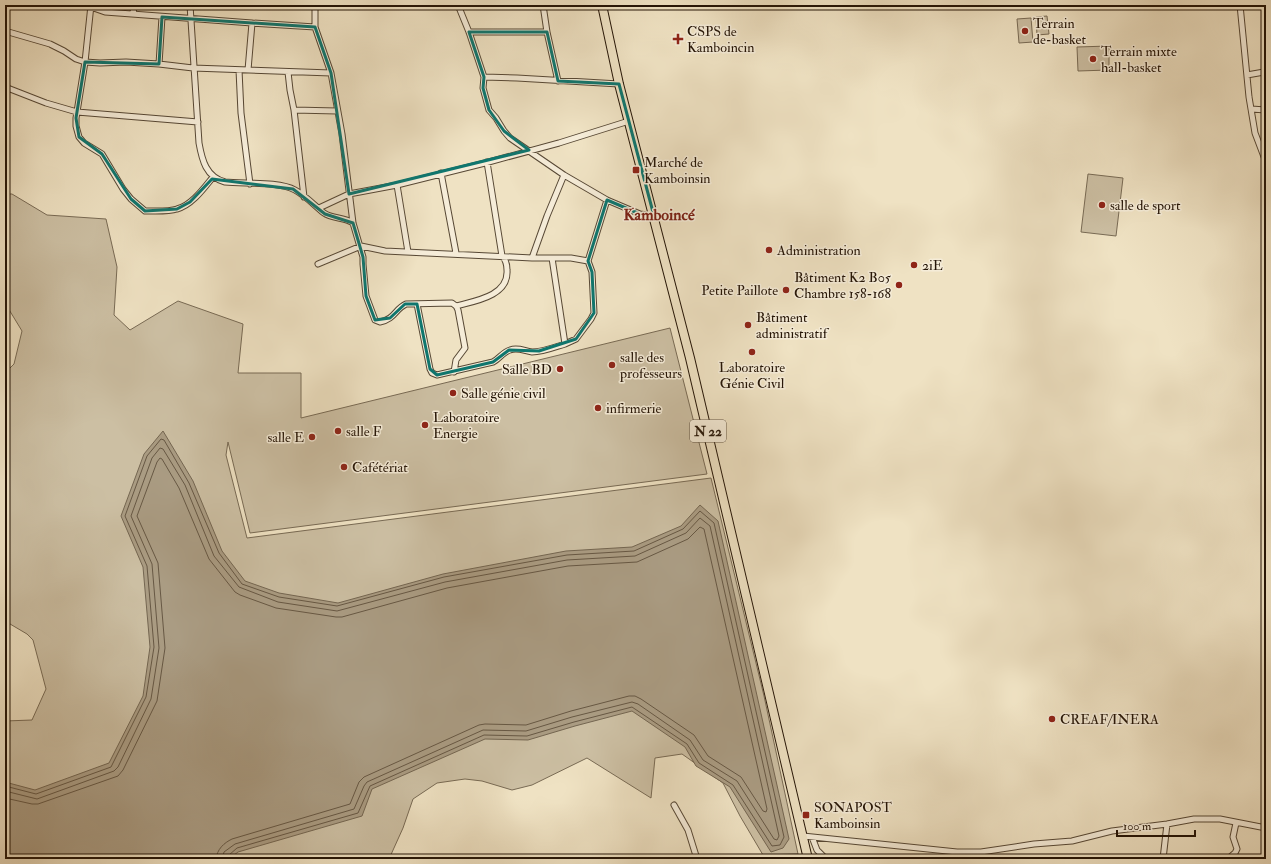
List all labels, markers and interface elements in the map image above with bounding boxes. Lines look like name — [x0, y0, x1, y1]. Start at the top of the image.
place label: Terrain de-basket — [1033, 15, 1086, 48]
place label: CSPS de Kamboincin — [687, 23, 754, 56]
marker: Terrain de-basket — [1020, 26, 1030, 36]
marker: CSPS de Kamboincin — [672, 33, 684, 45]
place label: Terrain mixte hall-basket — [1101, 43, 1177, 76]
marker: Terrain mixte hall-basket — [1088, 54, 1098, 64]
place label: Marché de Kamboinsin — [644, 154, 711, 187]
marker: Marché de Kamboinsin — [631, 165, 641, 175]
place label: salle de sport — [1110, 197, 1181, 215]
marker: salle de sport — [1097, 200, 1107, 210]
district label: Kamboincé — [623, 205, 696, 225]
place label: Administration — [776, 242, 861, 259]
marker: Administration — [764, 245, 774, 255]
place label: 2iE — [922, 257, 943, 274]
marker: 2iE — [909, 260, 919, 270]
place label: Bâtiment K2 B05 Chambre 158-168 — [794, 269, 892, 302]
marker: Bâtiment K2 B05 Chambre 158-168 — [894, 280, 904, 290]
place label: Petite Paillote — [701, 282, 778, 299]
marker: Petite Paillote — [781, 285, 791, 295]
place label: Bâtiment administratif — [756, 309, 830, 342]
marker: Bâtiment administratif — [743, 320, 753, 330]
marker: Laboratoire Génie Civil — [747, 347, 757, 357]
place label: salle des professeurs — [619, 349, 682, 383]
place label: Laboratoire Génie Civil — [719, 359, 785, 392]
marker: salle des professeurs — [607, 360, 617, 370]
place label: Salle BD — [502, 361, 552, 378]
marker: Salle BD — [555, 364, 565, 374]
place label: Salle génie civil — [461, 385, 546, 402]
marker: Salle génie civil — [448, 388, 458, 398]
place label: infirmerie — [606, 400, 661, 417]
marker: infirmerie — [593, 403, 603, 413]
place label: Laboratoire Energie — [433, 409, 500, 442]
marker: Laboratoire Energie — [420, 420, 430, 430]
road number: N 22 — [690, 420, 726, 442]
place label: salle F — [346, 423, 381, 440]
marker: salle F — [333, 426, 343, 436]
place label: salle E — [267, 429, 304, 446]
marker: salle E — [307, 432, 317, 442]
place label: Cafétériat — [352, 459, 408, 476]
marker: Cafétériat — [339, 462, 349, 472]
place label: CREAF/INERA — [1060, 711, 1159, 728]
marker: CREAF/INERA — [1047, 714, 1057, 724]
place label: SONAPOST Kamboinsin — [814, 799, 892, 832]
marker: SONAPOST Kamboinsin — [801, 810, 811, 820]
scale bar — [1117, 812, 1195, 838]
text: 100 m — [1123, 819, 1152, 834]

